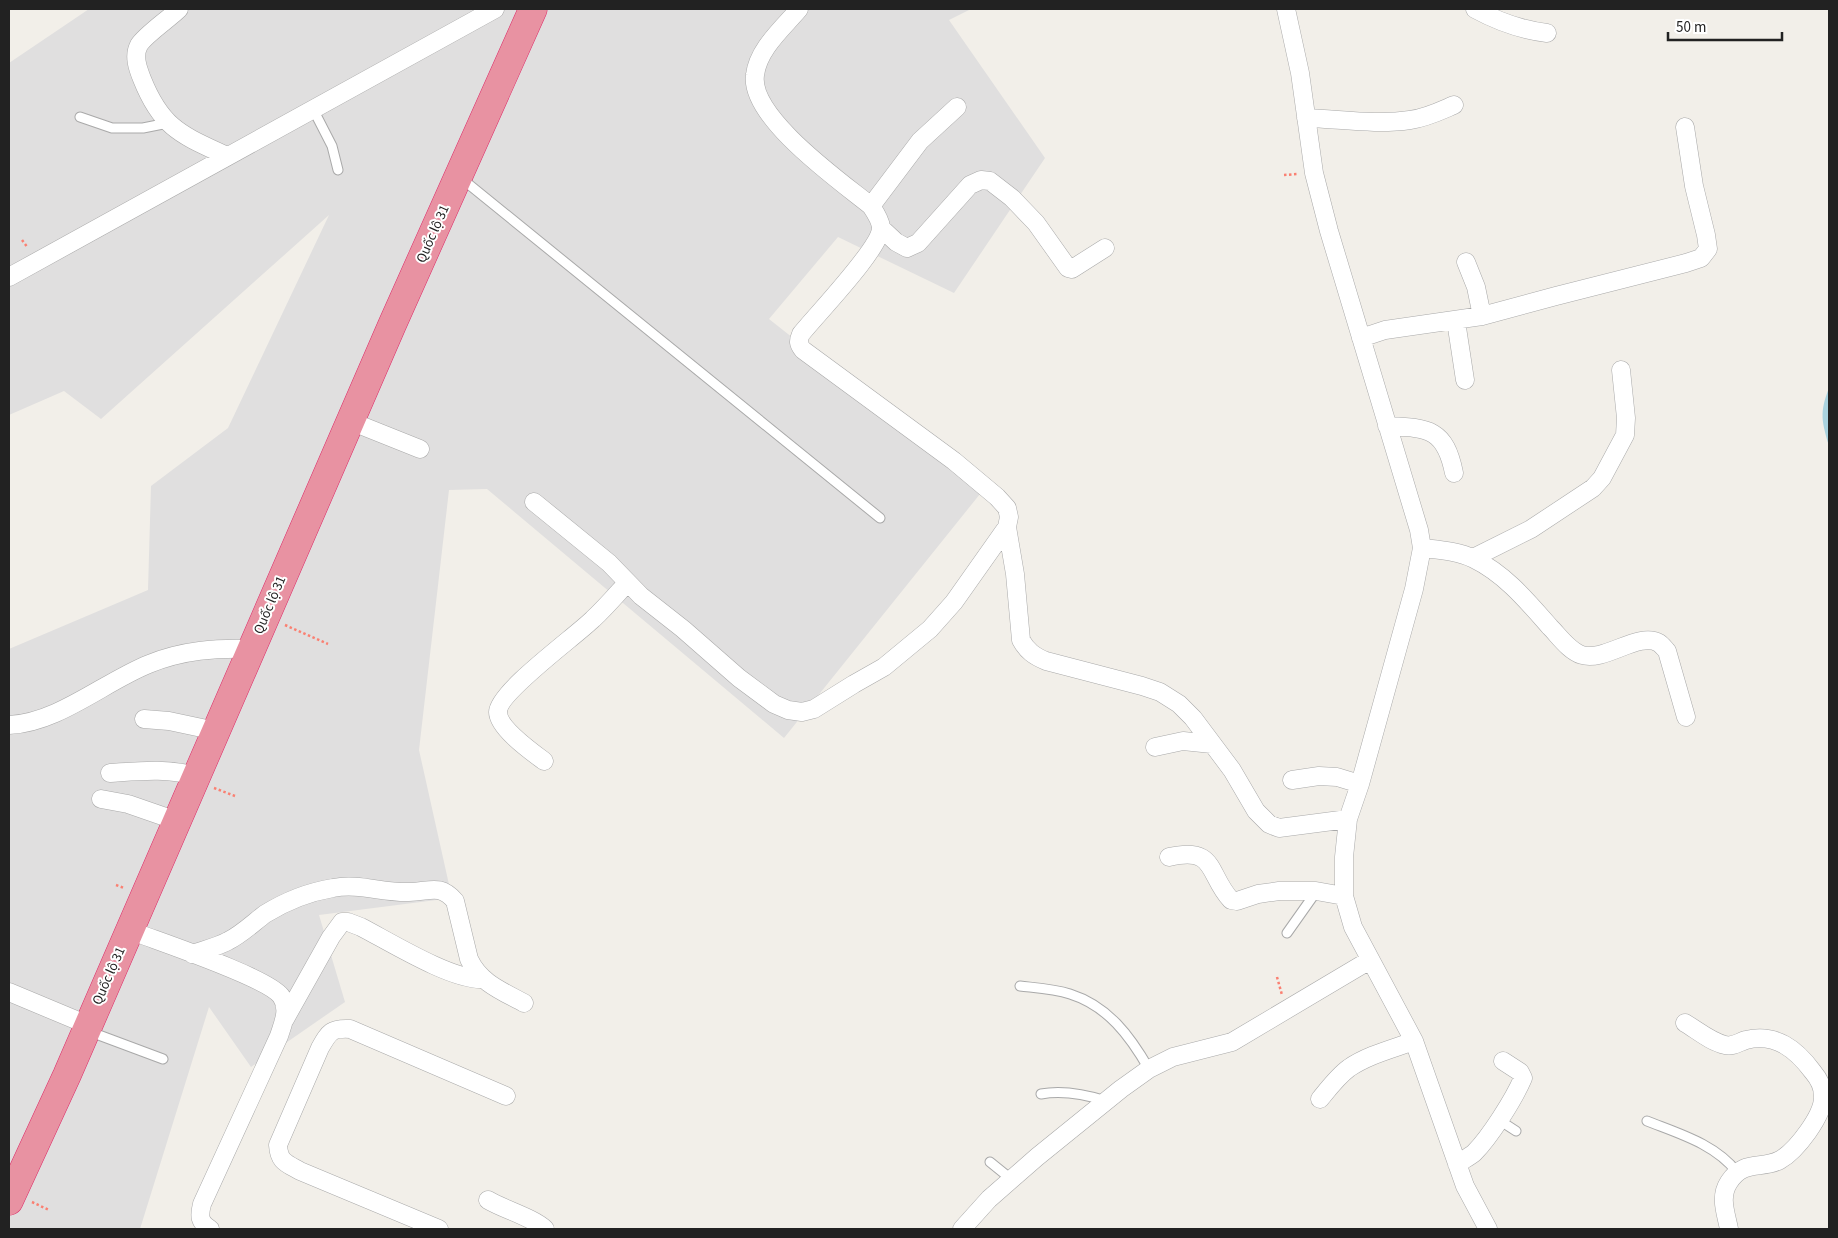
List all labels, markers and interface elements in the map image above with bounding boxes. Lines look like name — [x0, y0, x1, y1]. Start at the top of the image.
scale bar — [1668, 10, 1782, 42]
text: 50 m — [1676, 17, 1706, 38]
street label: Quốc lộ 31 — [411, 202, 455, 266]
street label: Quốc lộ 31 — [249, 573, 291, 637]
street label: Quốc lộ 31 — [87, 944, 131, 1008]

